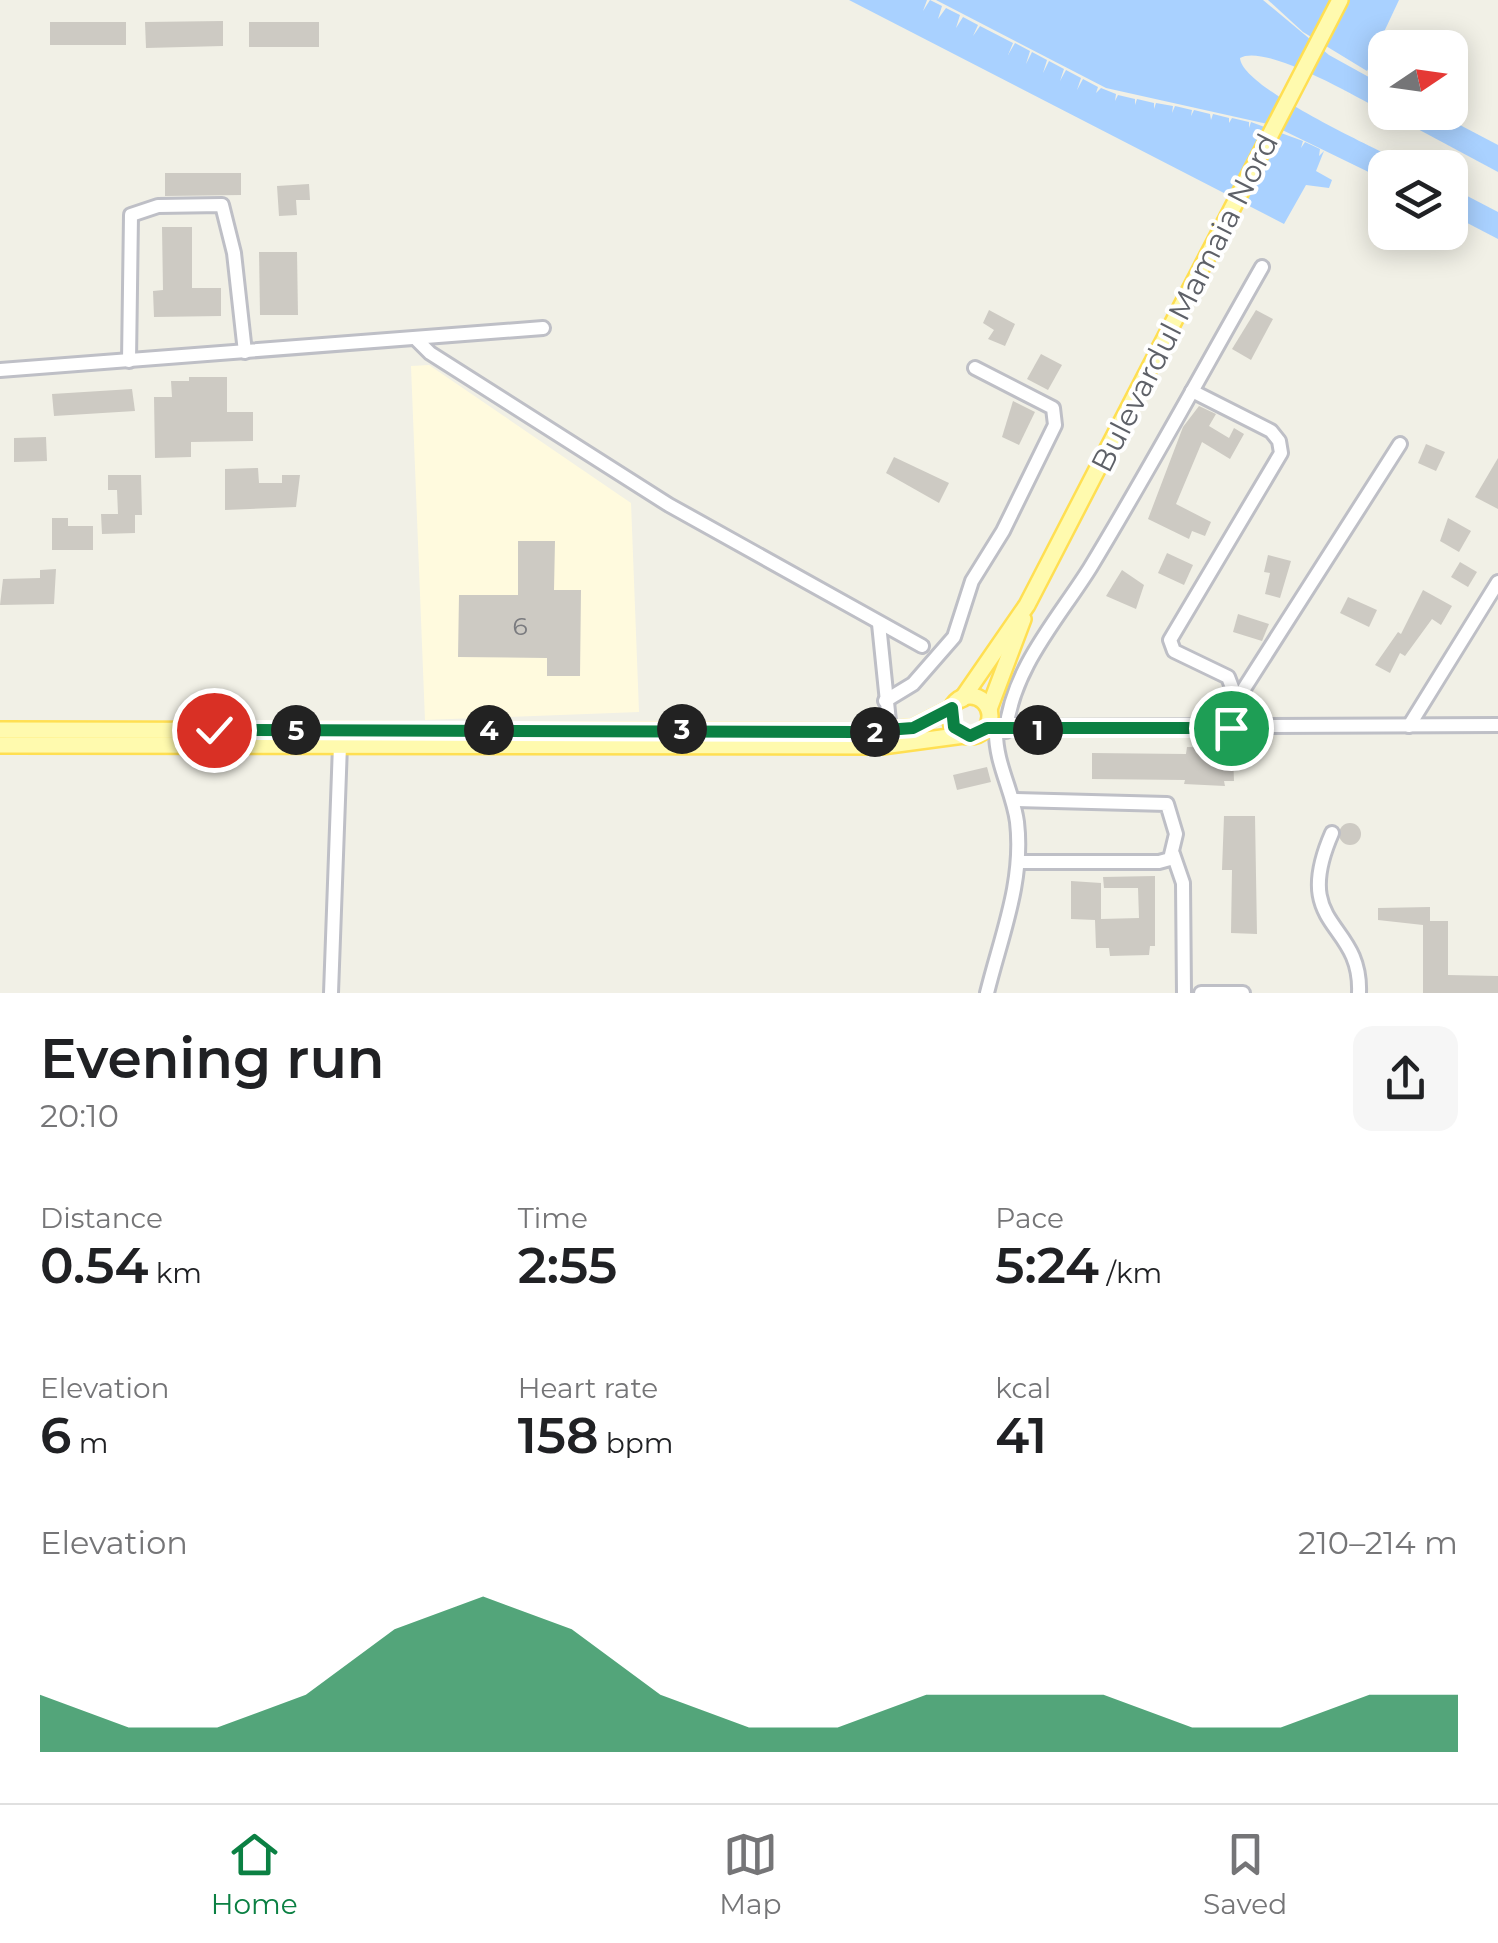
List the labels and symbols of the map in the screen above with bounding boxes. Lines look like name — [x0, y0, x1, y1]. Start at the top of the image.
north arrow — [1368, 30, 1468, 130]
street label: Bulevardul Mamaia Nord — [1083, 127, 1286, 478]
house number: 6 — [512, 611, 528, 641]
pin — [1189, 686, 1274, 771]
pin — [172, 688, 257, 773]
pin: 3 — [657, 704, 707, 754]
pin: 5 — [271, 705, 321, 755]
pin: 4 — [464, 705, 514, 755]
pin: 1 — [1013, 705, 1063, 755]
pin: 2 — [850, 707, 900, 757]

